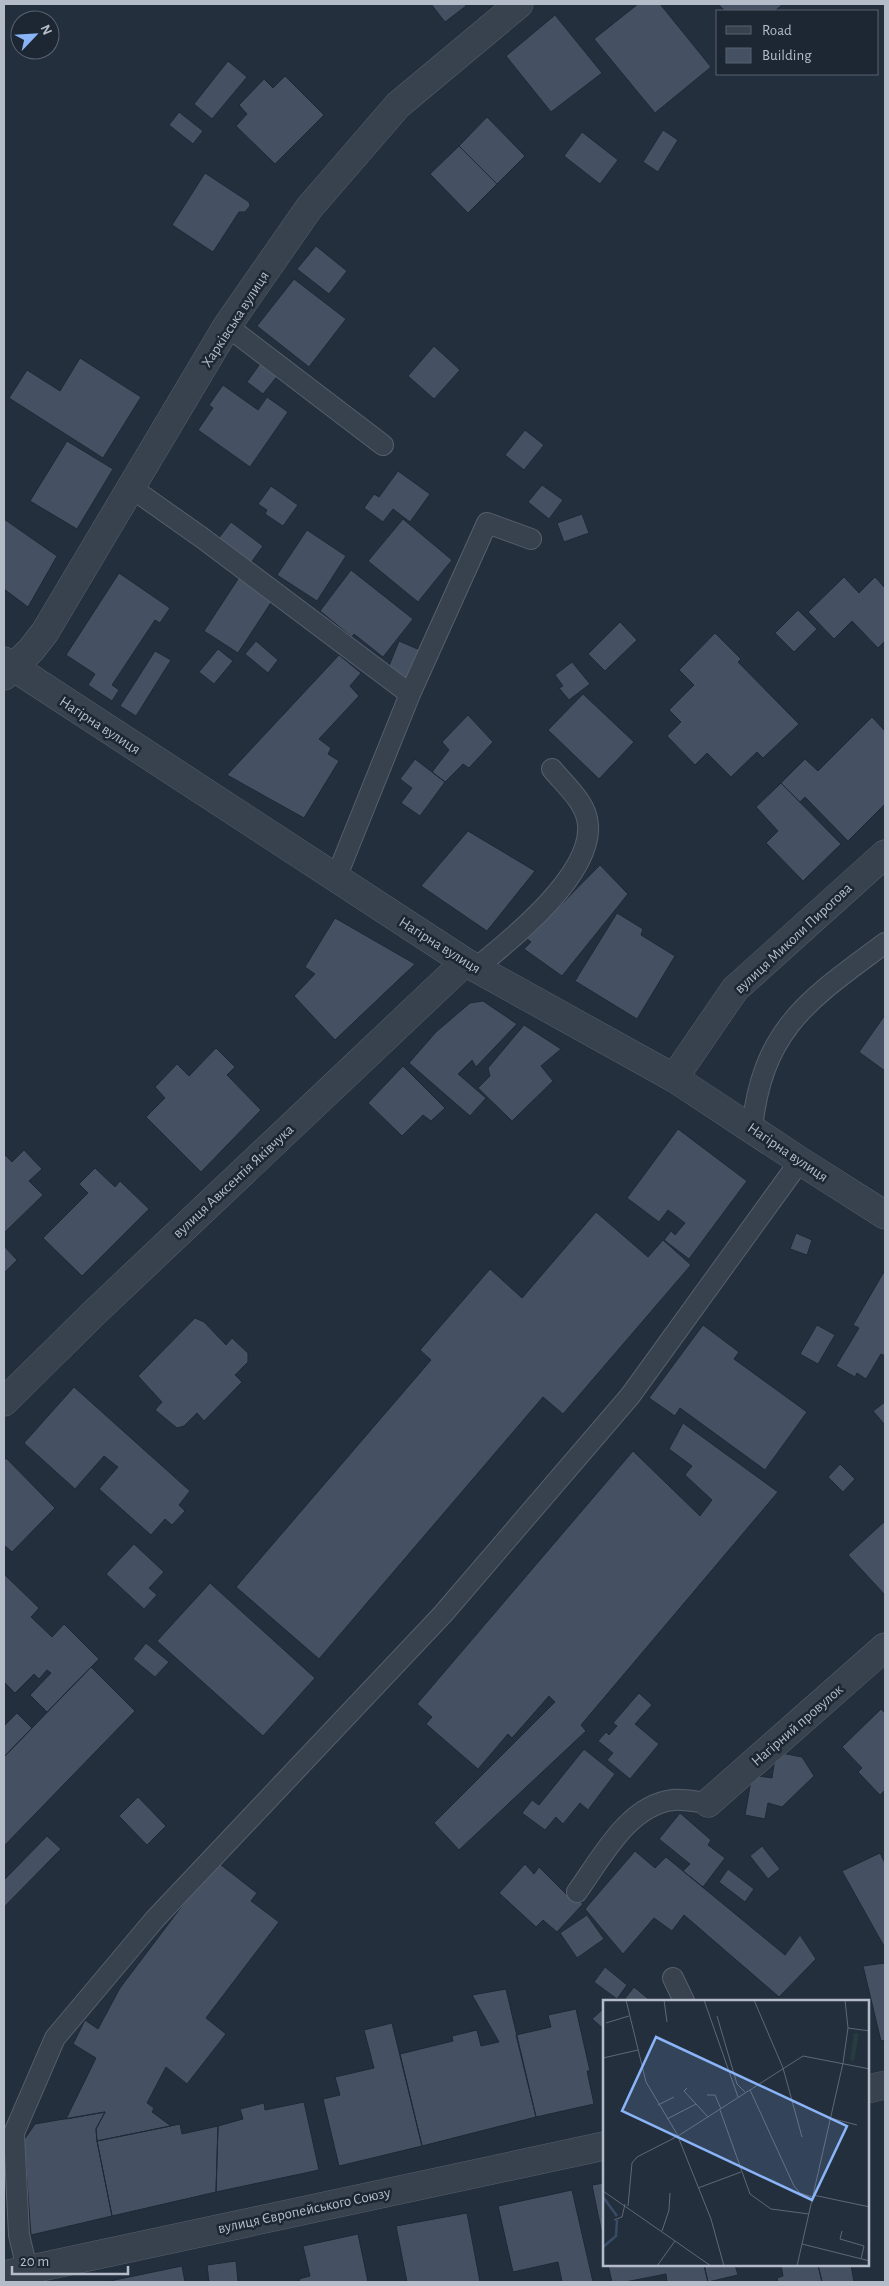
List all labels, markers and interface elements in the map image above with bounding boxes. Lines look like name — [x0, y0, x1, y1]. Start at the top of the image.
north arrow — [10, 10, 60, 60]
legend — [716, 10, 879, 75]
text: N — [37, 23, 54, 37]
text: Road — [762, 23, 792, 38]
text: Building — [762, 48, 812, 63]
street label: Харківська вулиця — [199, 269, 272, 370]
street label: Нагірна вулиця — [57, 694, 143, 757]
street label: вулиця Миколи Пирогова — [732, 880, 855, 996]
street label: Нагірна вулиця — [396, 914, 483, 977]
street label: Нагірна вулиця — [745, 1120, 831, 1185]
street label: вулиця Авксентія Яківчука — [170, 1122, 297, 1241]
street label: Нагірний провулок — [749, 1682, 846, 1769]
inset map — [603, 2000, 869, 2266]
street label: вулиця Європейського Союзу — [216, 2185, 392, 2236]
scale bar — [12, 2244, 129, 2276]
text: 20 m — [20, 2254, 49, 2269]

